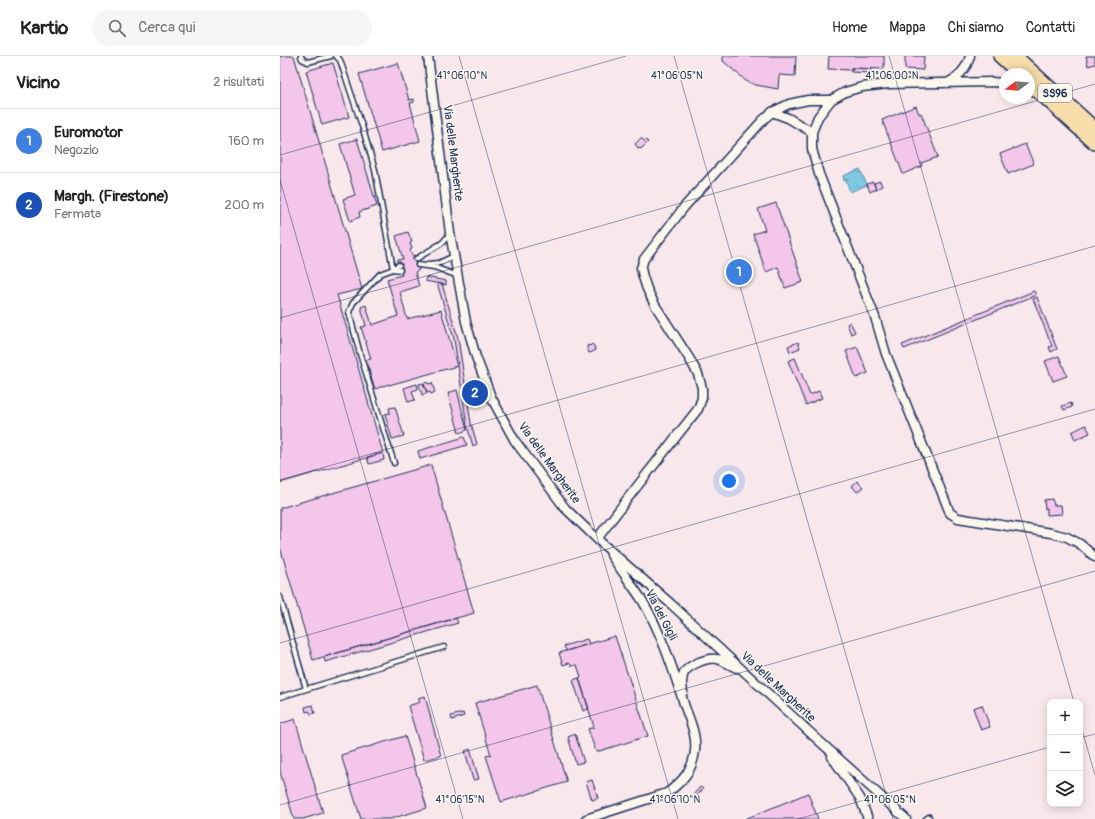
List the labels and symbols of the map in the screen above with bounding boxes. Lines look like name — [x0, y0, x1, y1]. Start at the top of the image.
north arrow — [999, 68, 1035, 104]
text: 41°06'10"N — [437, 70, 487, 82]
text: 41°06'05"N — [651, 70, 703, 82]
text: 41°06'00"N — [865, 70, 919, 82]
road number: SS96 — [1038, 84, 1072, 102]
street label: Via delle Margherite — [440, 104, 466, 202]
pin: 1 — [726, 257, 752, 287]
pin: 2 — [462, 378, 488, 408]
street label: Via delle Margherite — [514, 419, 584, 507]
your location — [719, 471, 739, 491]
street label: Via dei Gigli — [642, 587, 680, 643]
street label: Via delle Margherite — [737, 648, 819, 726]
text: 41°06'15"N — [436, 794, 485, 806]
text: 41°06'10"N — [650, 794, 700, 806]
text: 41°06'05"N — [864, 794, 916, 806]

